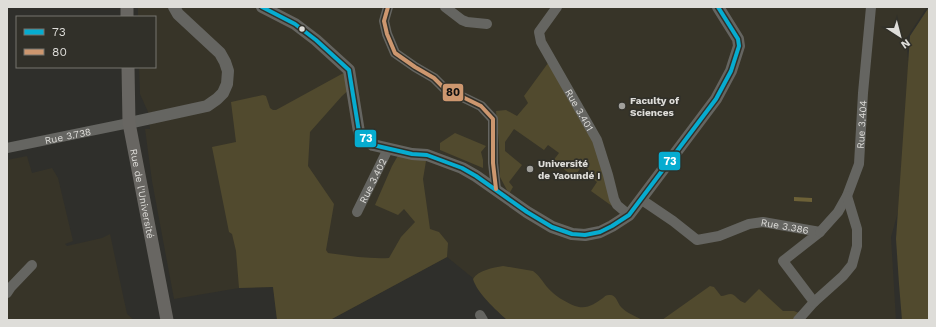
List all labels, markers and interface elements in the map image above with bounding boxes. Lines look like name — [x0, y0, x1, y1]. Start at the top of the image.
legend — [16, 16, 156, 68]
north arrow — [880, 16, 920, 56]
unlabelled marker — [297, 24, 307, 34]
text: 73 — [52, 25, 66, 39]
text: N — [898, 36, 913, 51]
text: 80 — [52, 45, 67, 59]
line badge: 80 — [442, 83, 464, 102]
text: 80 — [446, 86, 460, 99]
street label: Rue 3.401 — [563, 87, 596, 133]
place label: Faculty of Sciences — [630, 95, 680, 118]
street label: Rue 3.404 — [854, 100, 868, 149]
marker: Faculty of Sciences — [617, 101, 627, 111]
street label: Rue 3.738 — [44, 125, 92, 146]
line badge: 73 — [354, 129, 377, 148]
text: 73 — [359, 132, 373, 145]
street label: Rue de l'Université — [129, 148, 157, 240]
line badge: 73 — [658, 151, 681, 171]
text: 73 — [663, 155, 677, 168]
street label: Rue 3.402 — [357, 156, 388, 205]
place label: Université de Yaoundé I — [538, 158, 600, 181]
marker: Université de Yaoundé I — [525, 164, 535, 174]
street label: Rue 3.386 — [760, 216, 810, 235]

